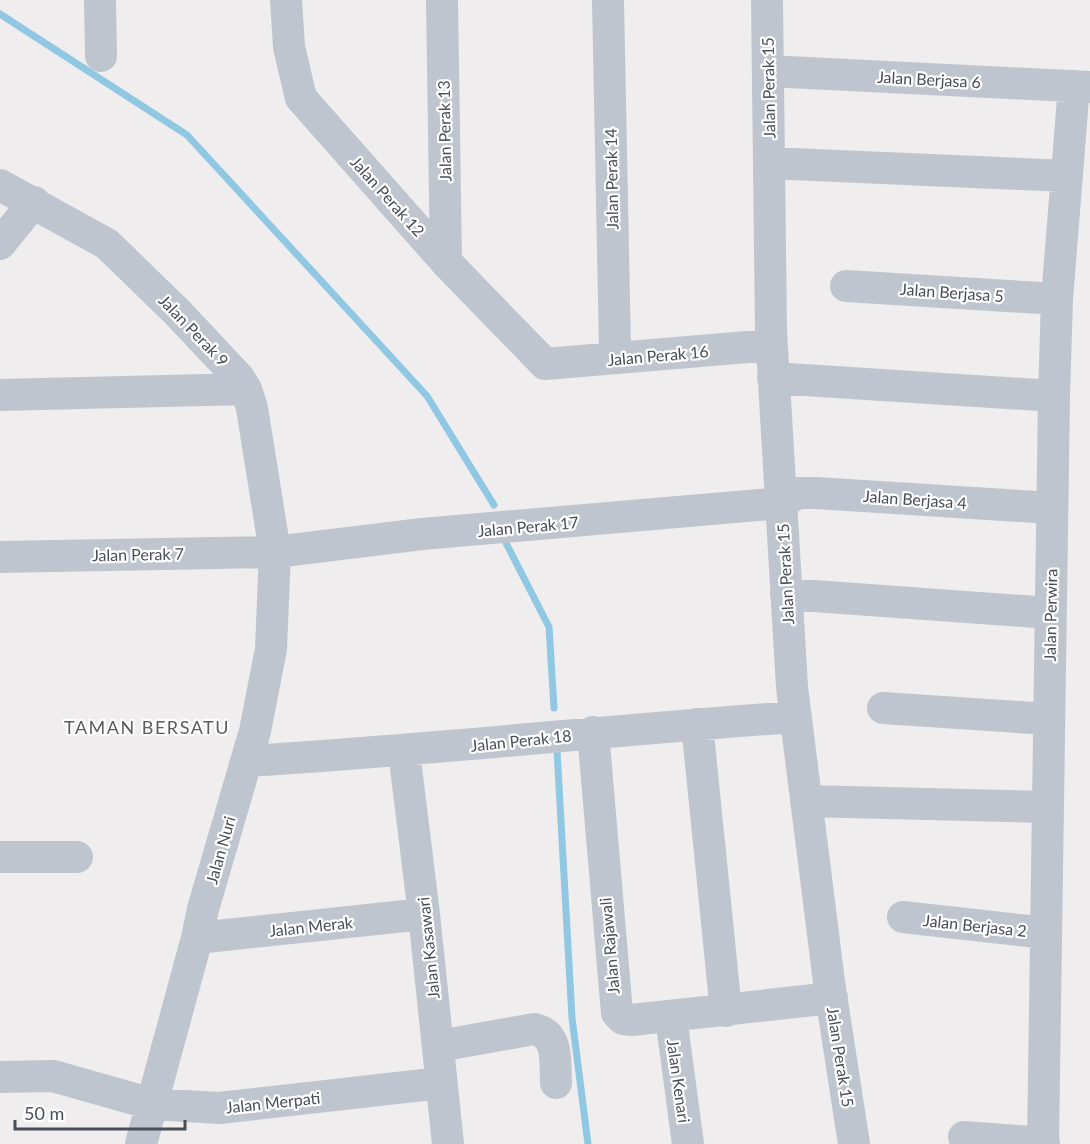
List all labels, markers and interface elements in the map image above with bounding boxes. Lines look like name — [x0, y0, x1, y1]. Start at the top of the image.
street label: Jalan Perak 15 — [758, 37, 778, 139]
street label: Jalan Berjasa 6 — [877, 67, 981, 91]
street label: Jalan Perak 13 — [434, 80, 454, 182]
street label: Jalan Perak 14 — [601, 128, 621, 230]
street label: Jalan Perak 12 — [347, 152, 429, 240]
street label: Jalan Berjasa 5 — [900, 279, 1004, 305]
street label: Jalan Perak 9 — [155, 290, 233, 370]
street label: Jalan Perak 16 — [607, 341, 709, 369]
street label: Jalan Berjasa 4 — [863, 486, 967, 512]
street label: Jalan Perak 17 — [477, 512, 579, 540]
street label: Jalan Perak 15 — [773, 523, 797, 625]
street label: Jalan Perak 7 — [92, 544, 184, 564]
street label: Jalan Perwira — [1040, 569, 1060, 661]
district label: TAMAN BERSATU — [64, 716, 230, 738]
street label: Jalan Perak 18 — [470, 725, 572, 755]
street label: Jalan Nuri — [201, 814, 239, 886]
street label: Jalan Kasawari — [413, 896, 443, 1000]
street label: Jalan Rajawali — [595, 897, 623, 995]
street label: Jalan Berjasa 2 — [922, 910, 1028, 940]
street label: Jalan Merak — [268, 912, 355, 940]
street label: Jalan Perak 15 — [824, 1006, 858, 1108]
street label: Jalan Kenari — [664, 1038, 694, 1124]
street label: Jalan Merpati — [225, 1088, 321, 1116]
scale bar — [15, 1093, 184, 1131]
text: 50 m — [24, 1102, 64, 1124]

